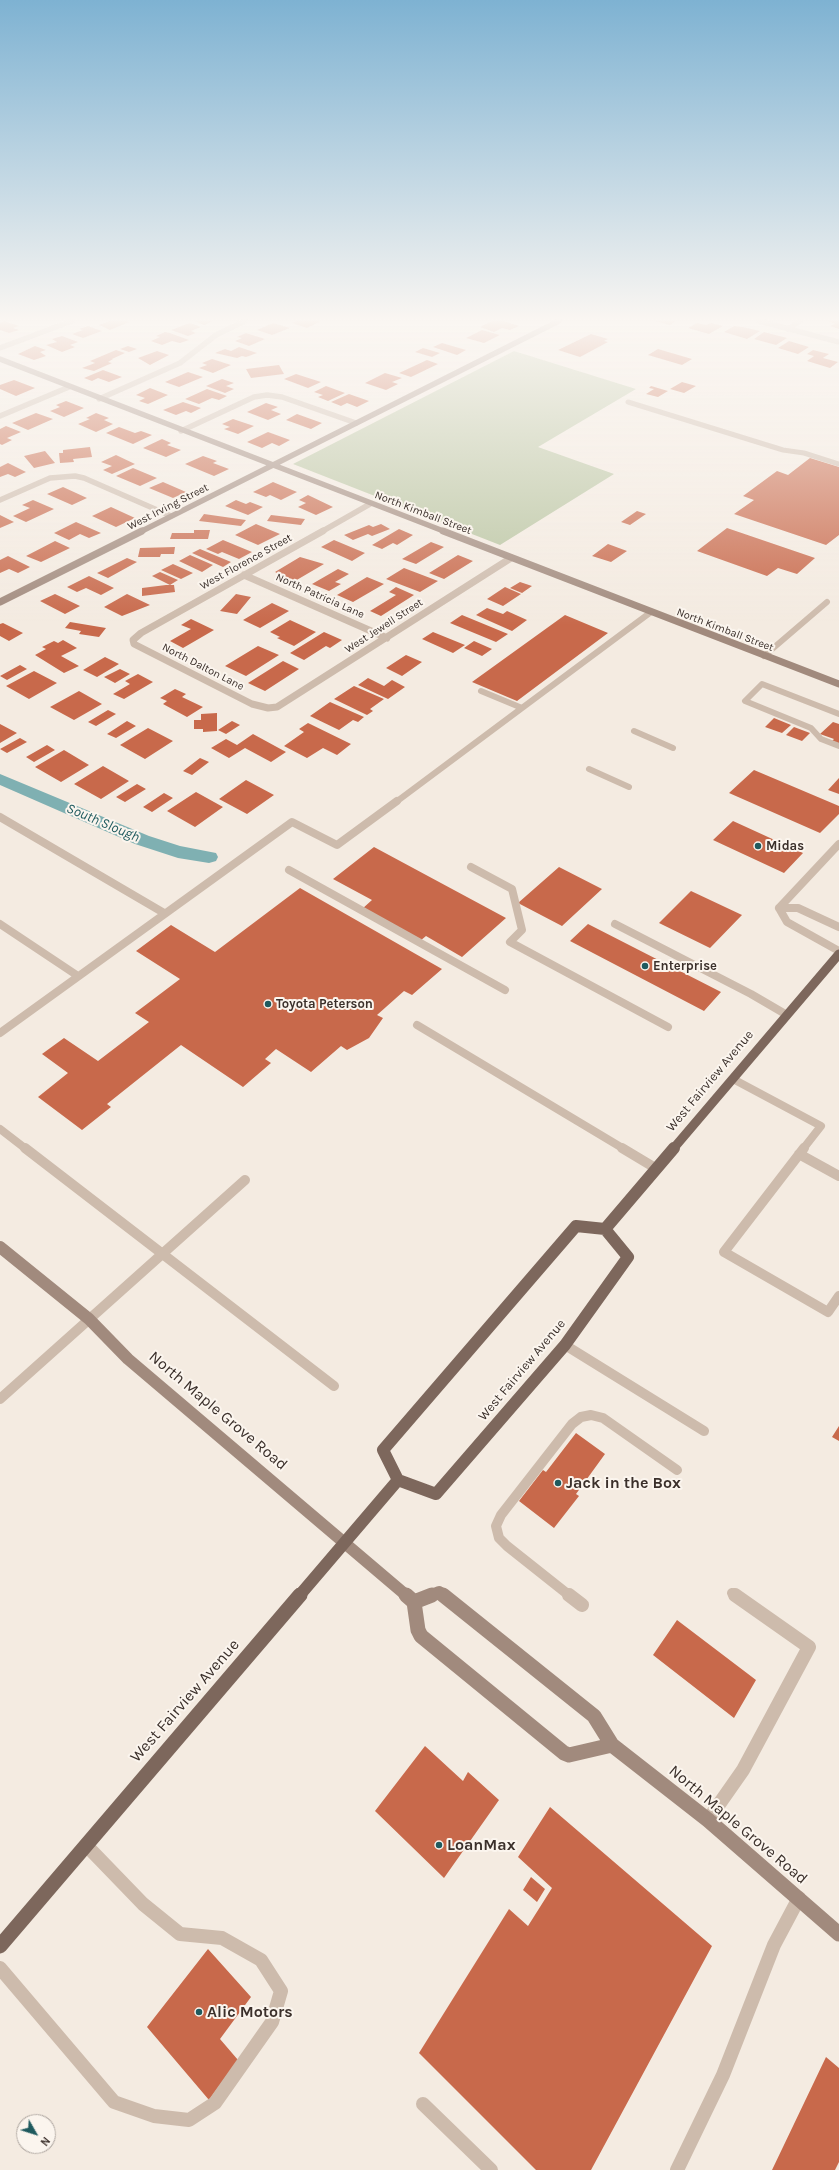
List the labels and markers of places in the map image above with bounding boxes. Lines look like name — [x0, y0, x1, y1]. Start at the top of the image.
place label: Midas — [766, 838, 804, 854]
marker: Midas — [753, 841, 763, 851]
place label: Enterprise — [653, 958, 717, 974]
marker: Enterprise — [640, 961, 650, 971]
place label: Toyota Peterson — [276, 996, 373, 1012]
marker: Toyota Peterson — [263, 999, 273, 1009]
place label: Jack in the Box — [566, 1473, 681, 1493]
marker: Jack in the Box — [553, 1478, 563, 1488]
place label: LoanMax — [447, 1835, 515, 1855]
marker: LoanMax — [434, 1840, 444, 1850]
place label: Alic Motors — [207, 2002, 293, 2022]
marker: Alic Motors — [194, 2007, 204, 2017]

